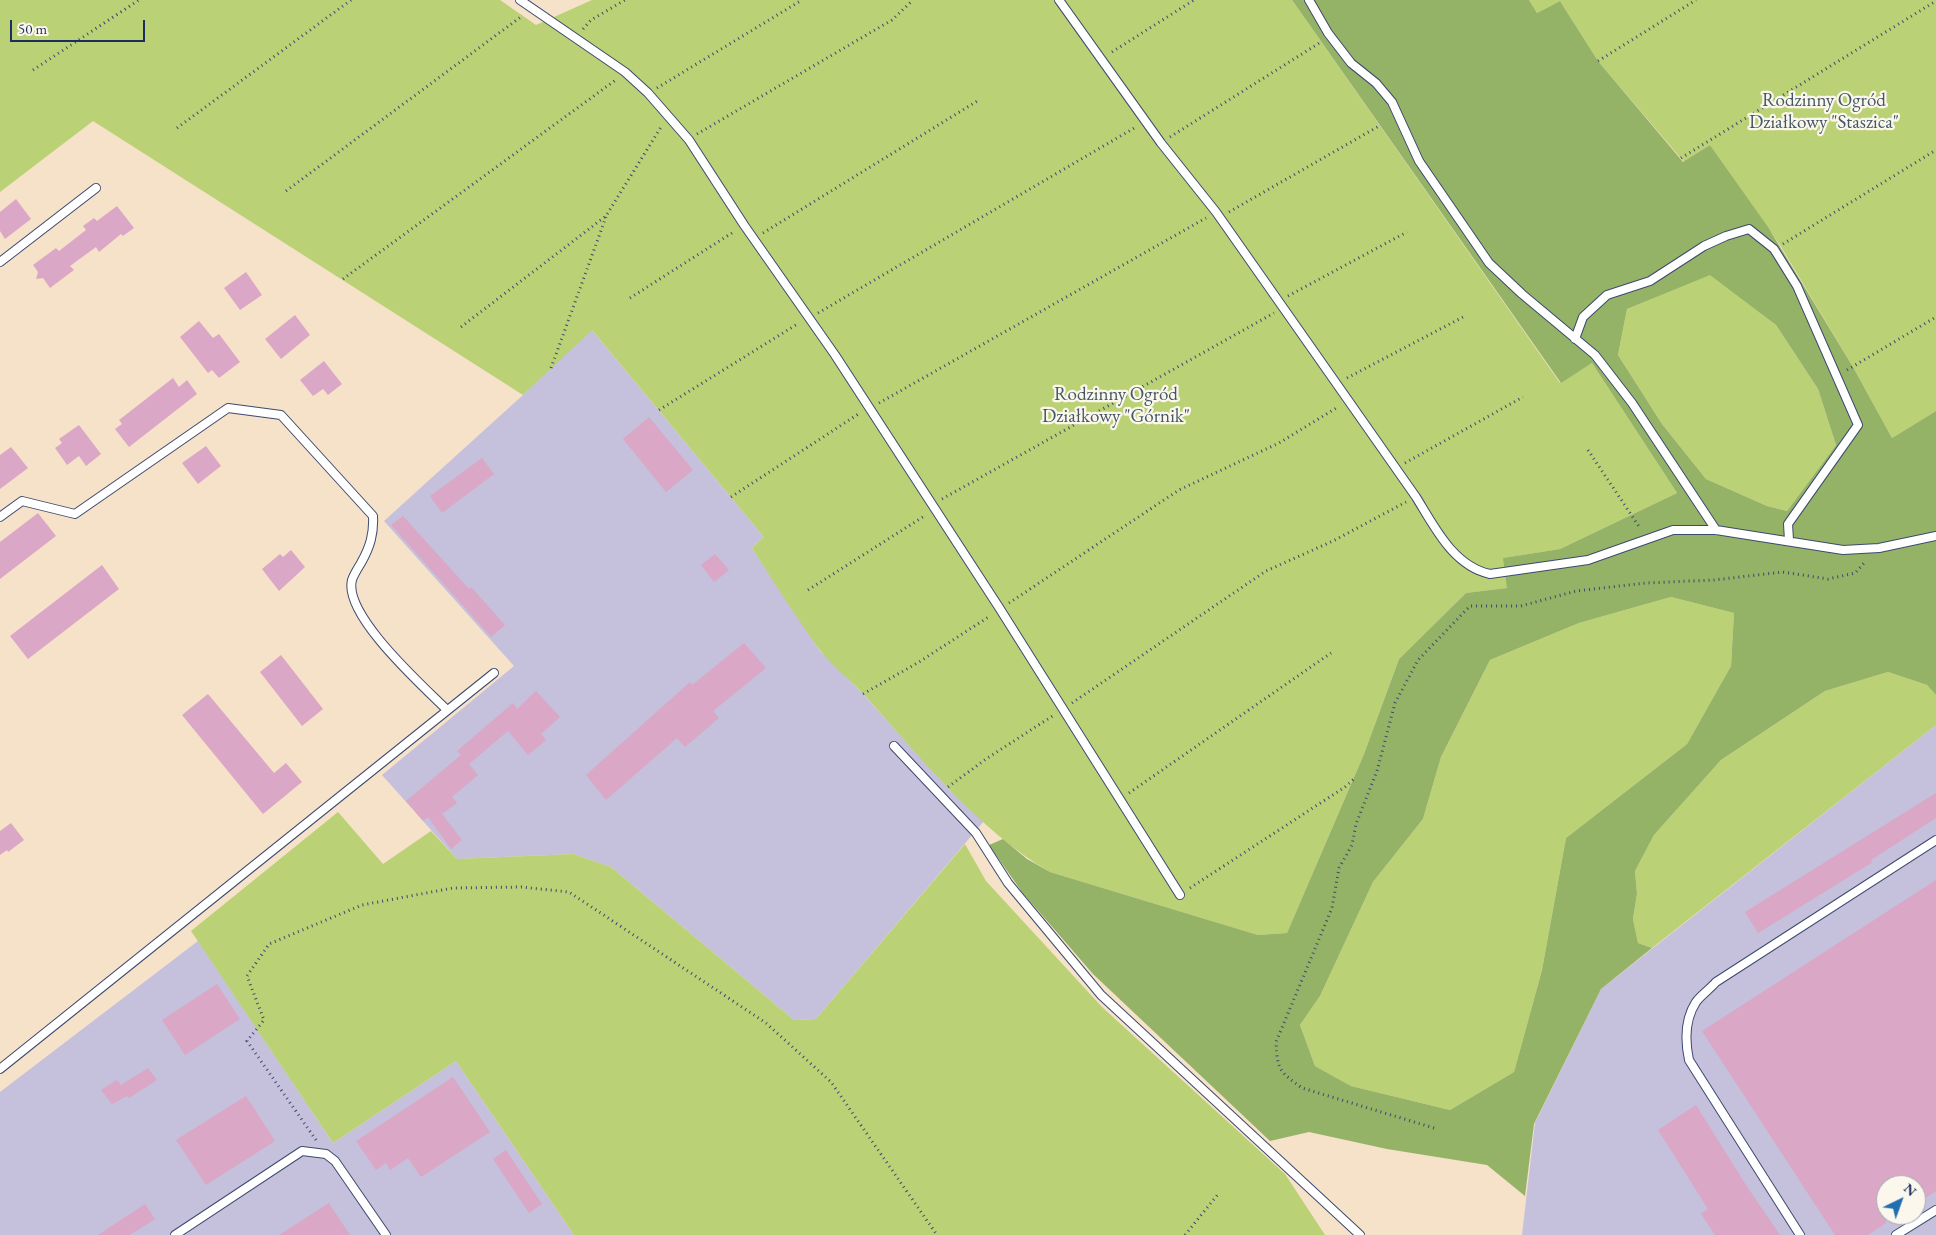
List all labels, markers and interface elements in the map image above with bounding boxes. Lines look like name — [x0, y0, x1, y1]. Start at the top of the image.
scale bar — [12, 10, 148, 42]
text: 50 m — [18, 19, 47, 38]
park label: Rodzinny Ogród Działkowy "Staszica" — [1749, 90, 1899, 134]
park label: Rodzinny Ogród Działkowy "Górnik" — [1042, 384, 1190, 428]
north arrow — [1876, 1175, 1926, 1225]
text: N — [1900, 1179, 1921, 1200]

